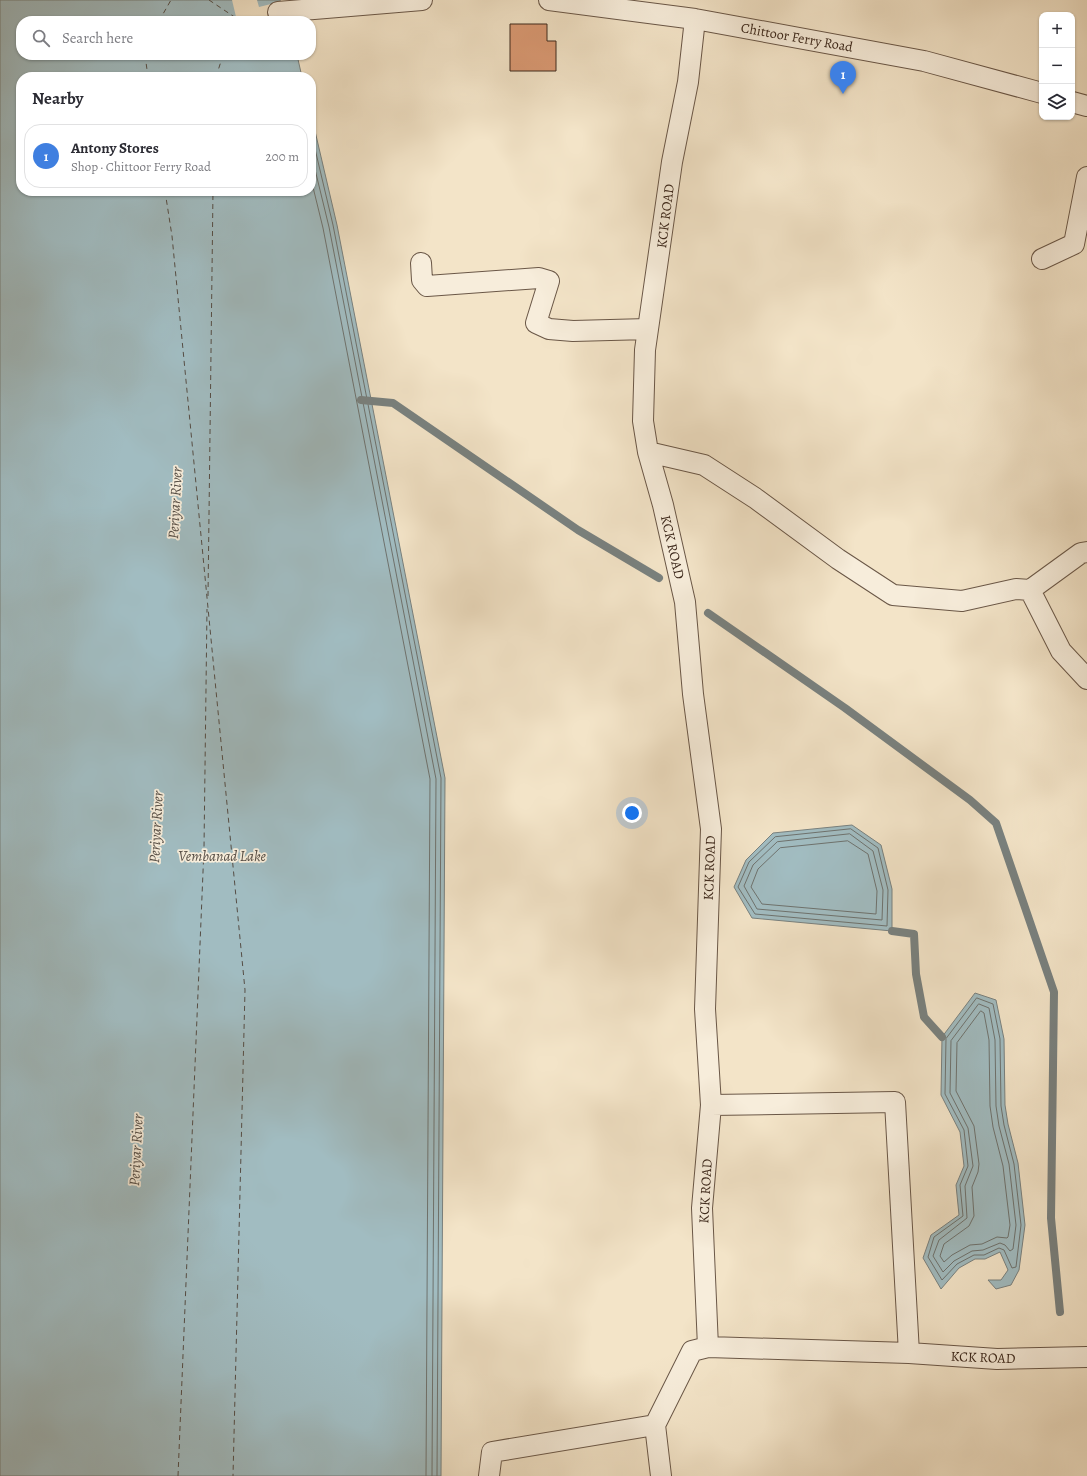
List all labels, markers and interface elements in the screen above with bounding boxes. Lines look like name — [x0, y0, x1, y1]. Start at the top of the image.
map controls — [1039, 12, 1075, 120]
button: + — [1039, 12, 1075, 48]
search box — [16, 16, 316, 60]
street label: Chittoor Ferry Road — [739, 18, 855, 57]
icon: search — [30, 27, 52, 49]
text: Search here — [62, 28, 133, 48]
button: − — [1039, 48, 1075, 84]
pin: 1 — [830, 61, 856, 94]
button: layers — [1039, 84, 1075, 120]
text: Nearby — [32, 87, 83, 110]
text: Antony Stores — [71, 138, 159, 158]
text: 1 — [44, 148, 48, 165]
text: 200 m — [266, 148, 299, 165]
text: Shop · Chittoor Ferry Road — [71, 158, 211, 175]
street label: KCK ROAD — [652, 183, 679, 249]
water label: Periyar River — [163, 466, 187, 539]
street label: KCK ROAD — [656, 513, 689, 581]
water label: Periyar River — [144, 790, 168, 863]
your location — [622, 803, 642, 823]
street label: KCK ROAD — [699, 835, 720, 901]
water label: Vembanad Lake — [178, 846, 266, 866]
water label: Periyar River — [124, 1113, 148, 1186]
street label: KCK ROAD — [694, 1158, 717, 1224]
street label: KCK ROAD — [950, 1347, 1016, 1368]

